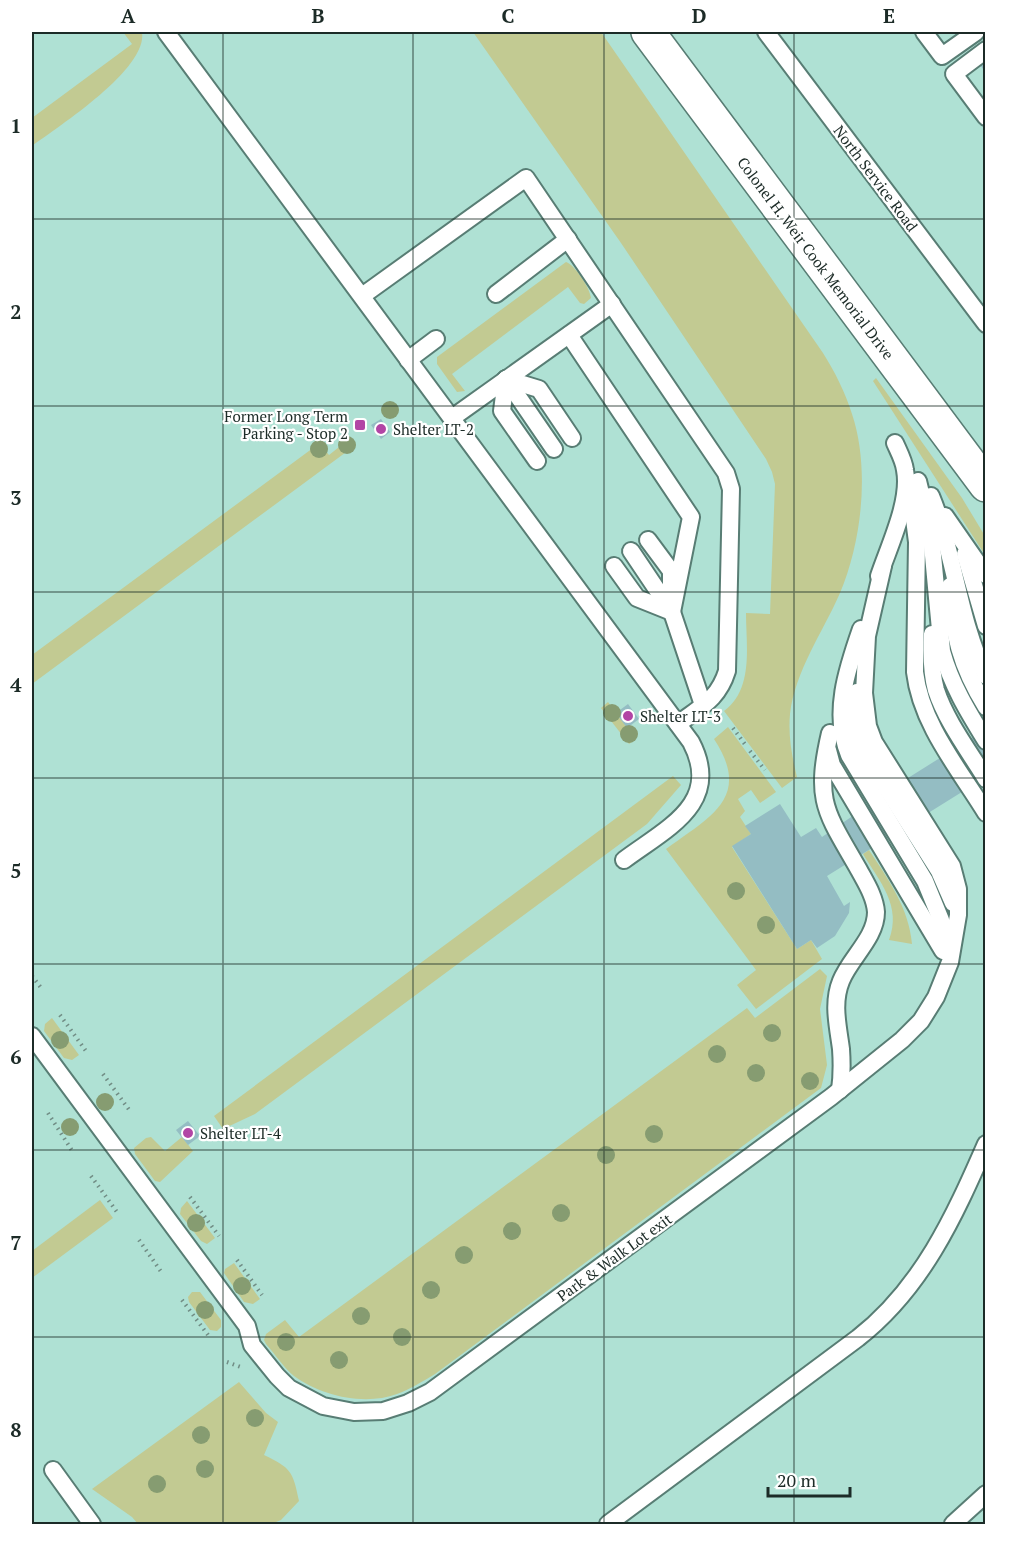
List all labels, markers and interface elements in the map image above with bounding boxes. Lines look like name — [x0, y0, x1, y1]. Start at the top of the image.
text: A — [121, 2, 136, 29]
text: B — [312, 2, 325, 29]
text: C — [501, 2, 515, 29]
text: D — [692, 2, 706, 29]
text: E — [883, 2, 895, 29]
text: 1 — [10, 112, 22, 139]
street label: North Service Road — [829, 121, 923, 235]
street label: Colonel H. Weir Cook Memorial Drive — [733, 153, 899, 363]
text: 2 — [10, 298, 22, 325]
place label: Former Long Term Parking - Stop 2 — [224, 406, 348, 443]
marker: Former Long Term Parking - Stop 2 — [353, 418, 367, 432]
place label: Shelter LT-2 — [393, 419, 474, 439]
marker: Shelter LT-2 — [374, 422, 388, 436]
text: 3 — [10, 484, 22, 511]
text: 4 — [10, 671, 22, 698]
place label: Shelter LT-3 — [640, 706, 721, 726]
marker: Shelter LT-3 — [621, 709, 635, 723]
text: 5 — [10, 857, 22, 884]
text: 6 — [10, 1043, 22, 1070]
place label: Shelter LT-4 — [200, 1123, 281, 1143]
marker: Shelter LT-4 — [181, 1126, 195, 1140]
street label: Park & Walk Lot exit — [552, 1208, 676, 1306]
text: 7 — [10, 1229, 22, 1256]
text: 8 — [10, 1416, 22, 1443]
scale bar — [768, 1460, 850, 1498]
text: 20 m — [777, 1468, 817, 1492]

